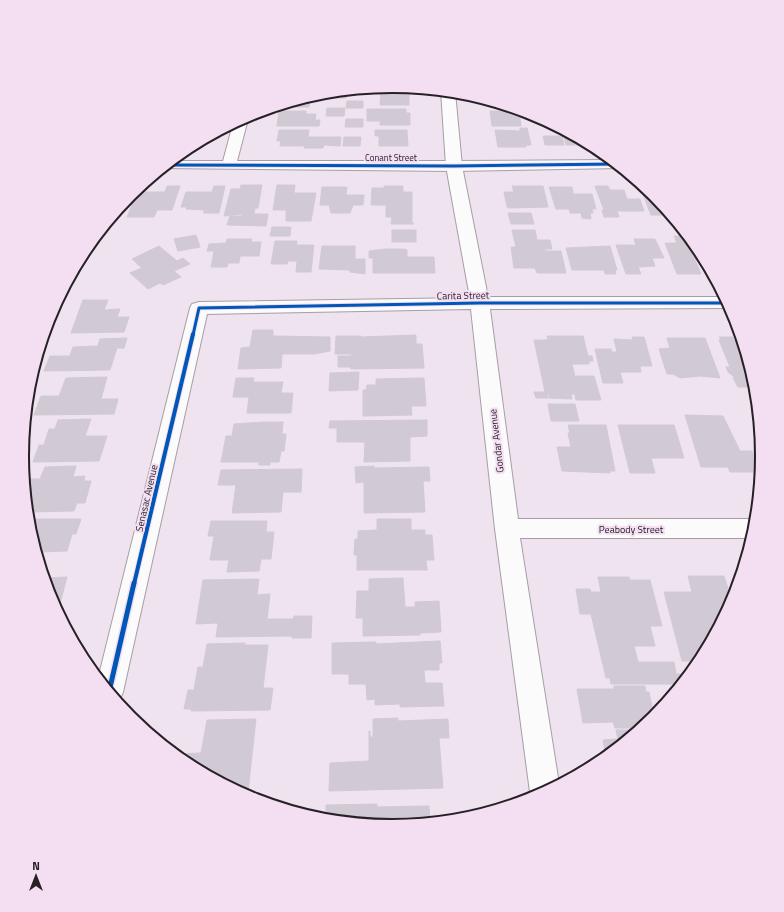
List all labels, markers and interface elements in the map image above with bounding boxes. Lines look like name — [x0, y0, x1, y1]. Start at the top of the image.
street label: Conant Street — [365, 151, 418, 164]
street label: Carita Street — [437, 288, 490, 303]
street label: Gondar Avenue — [485, 408, 508, 474]
street label: Senasac Avenue — [131, 463, 161, 533]
street label: Peabody Street — [599, 522, 664, 537]
north arrow — [16, 856, 56, 896]
text: N — [32, 858, 40, 874]

